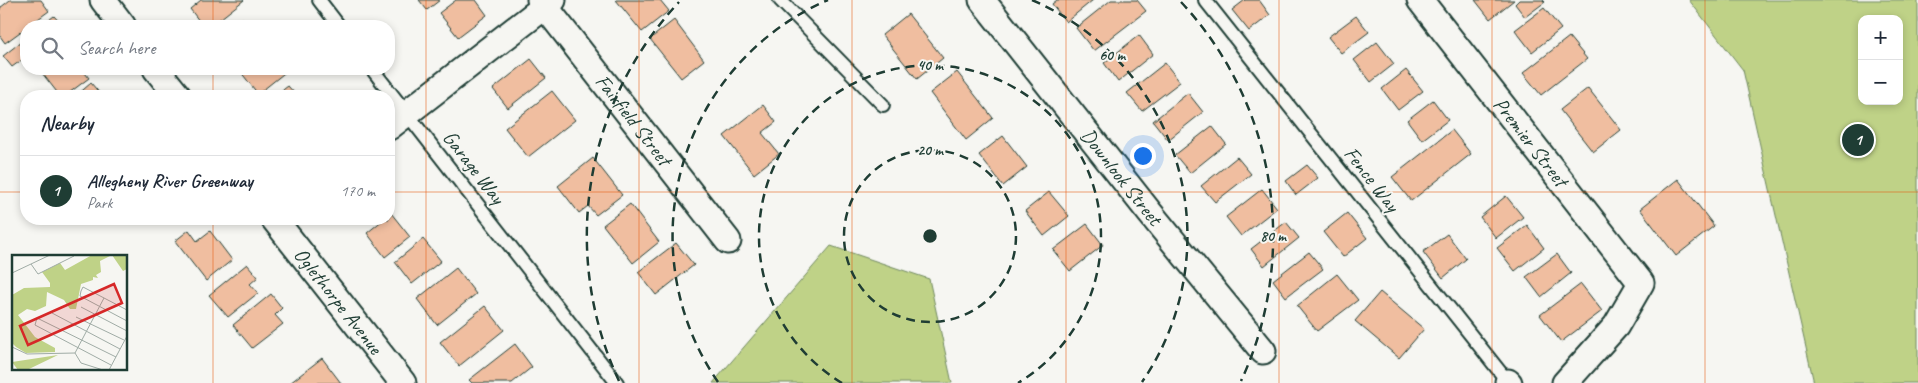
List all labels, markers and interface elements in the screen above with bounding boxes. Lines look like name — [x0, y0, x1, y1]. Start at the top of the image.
map controls — [1858, 15, 1903, 105]
button: + — [1858, 15, 1903, 60]
search box — [20, 20, 395, 75]
icon: search — [38, 34, 66, 62]
text: Search here — [78, 36, 155, 60]
text: 60 m — [1099, 46, 1126, 65]
text: 40 m — [917, 56, 944, 75]
button: − — [1858, 60, 1903, 105]
street label: Fairfield Street — [590, 69, 679, 173]
street label: Premier Street — [1488, 92, 1576, 194]
text: Nearby — [40, 110, 93, 136]
pin: 1 — [1842, 121, 1874, 159]
street label: Downlook Street — [1075, 123, 1169, 232]
street label: Garage Way — [437, 125, 512, 210]
text: 20 m — [917, 141, 944, 160]
street label: Fence Way — [1338, 141, 1407, 218]
your location — [1130, 143, 1156, 169]
text: Allegheny River Greenway — [87, 169, 253, 193]
text: 1 — [52, 181, 60, 201]
text: 170 m — [341, 181, 375, 201]
text: Park — [87, 193, 112, 213]
centre of rings — [921, 227, 939, 245]
text: 80 m — [1260, 227, 1287, 246]
street label: Oglethorpe Avenue — [288, 242, 389, 360]
inset map — [12, 255, 128, 370]

